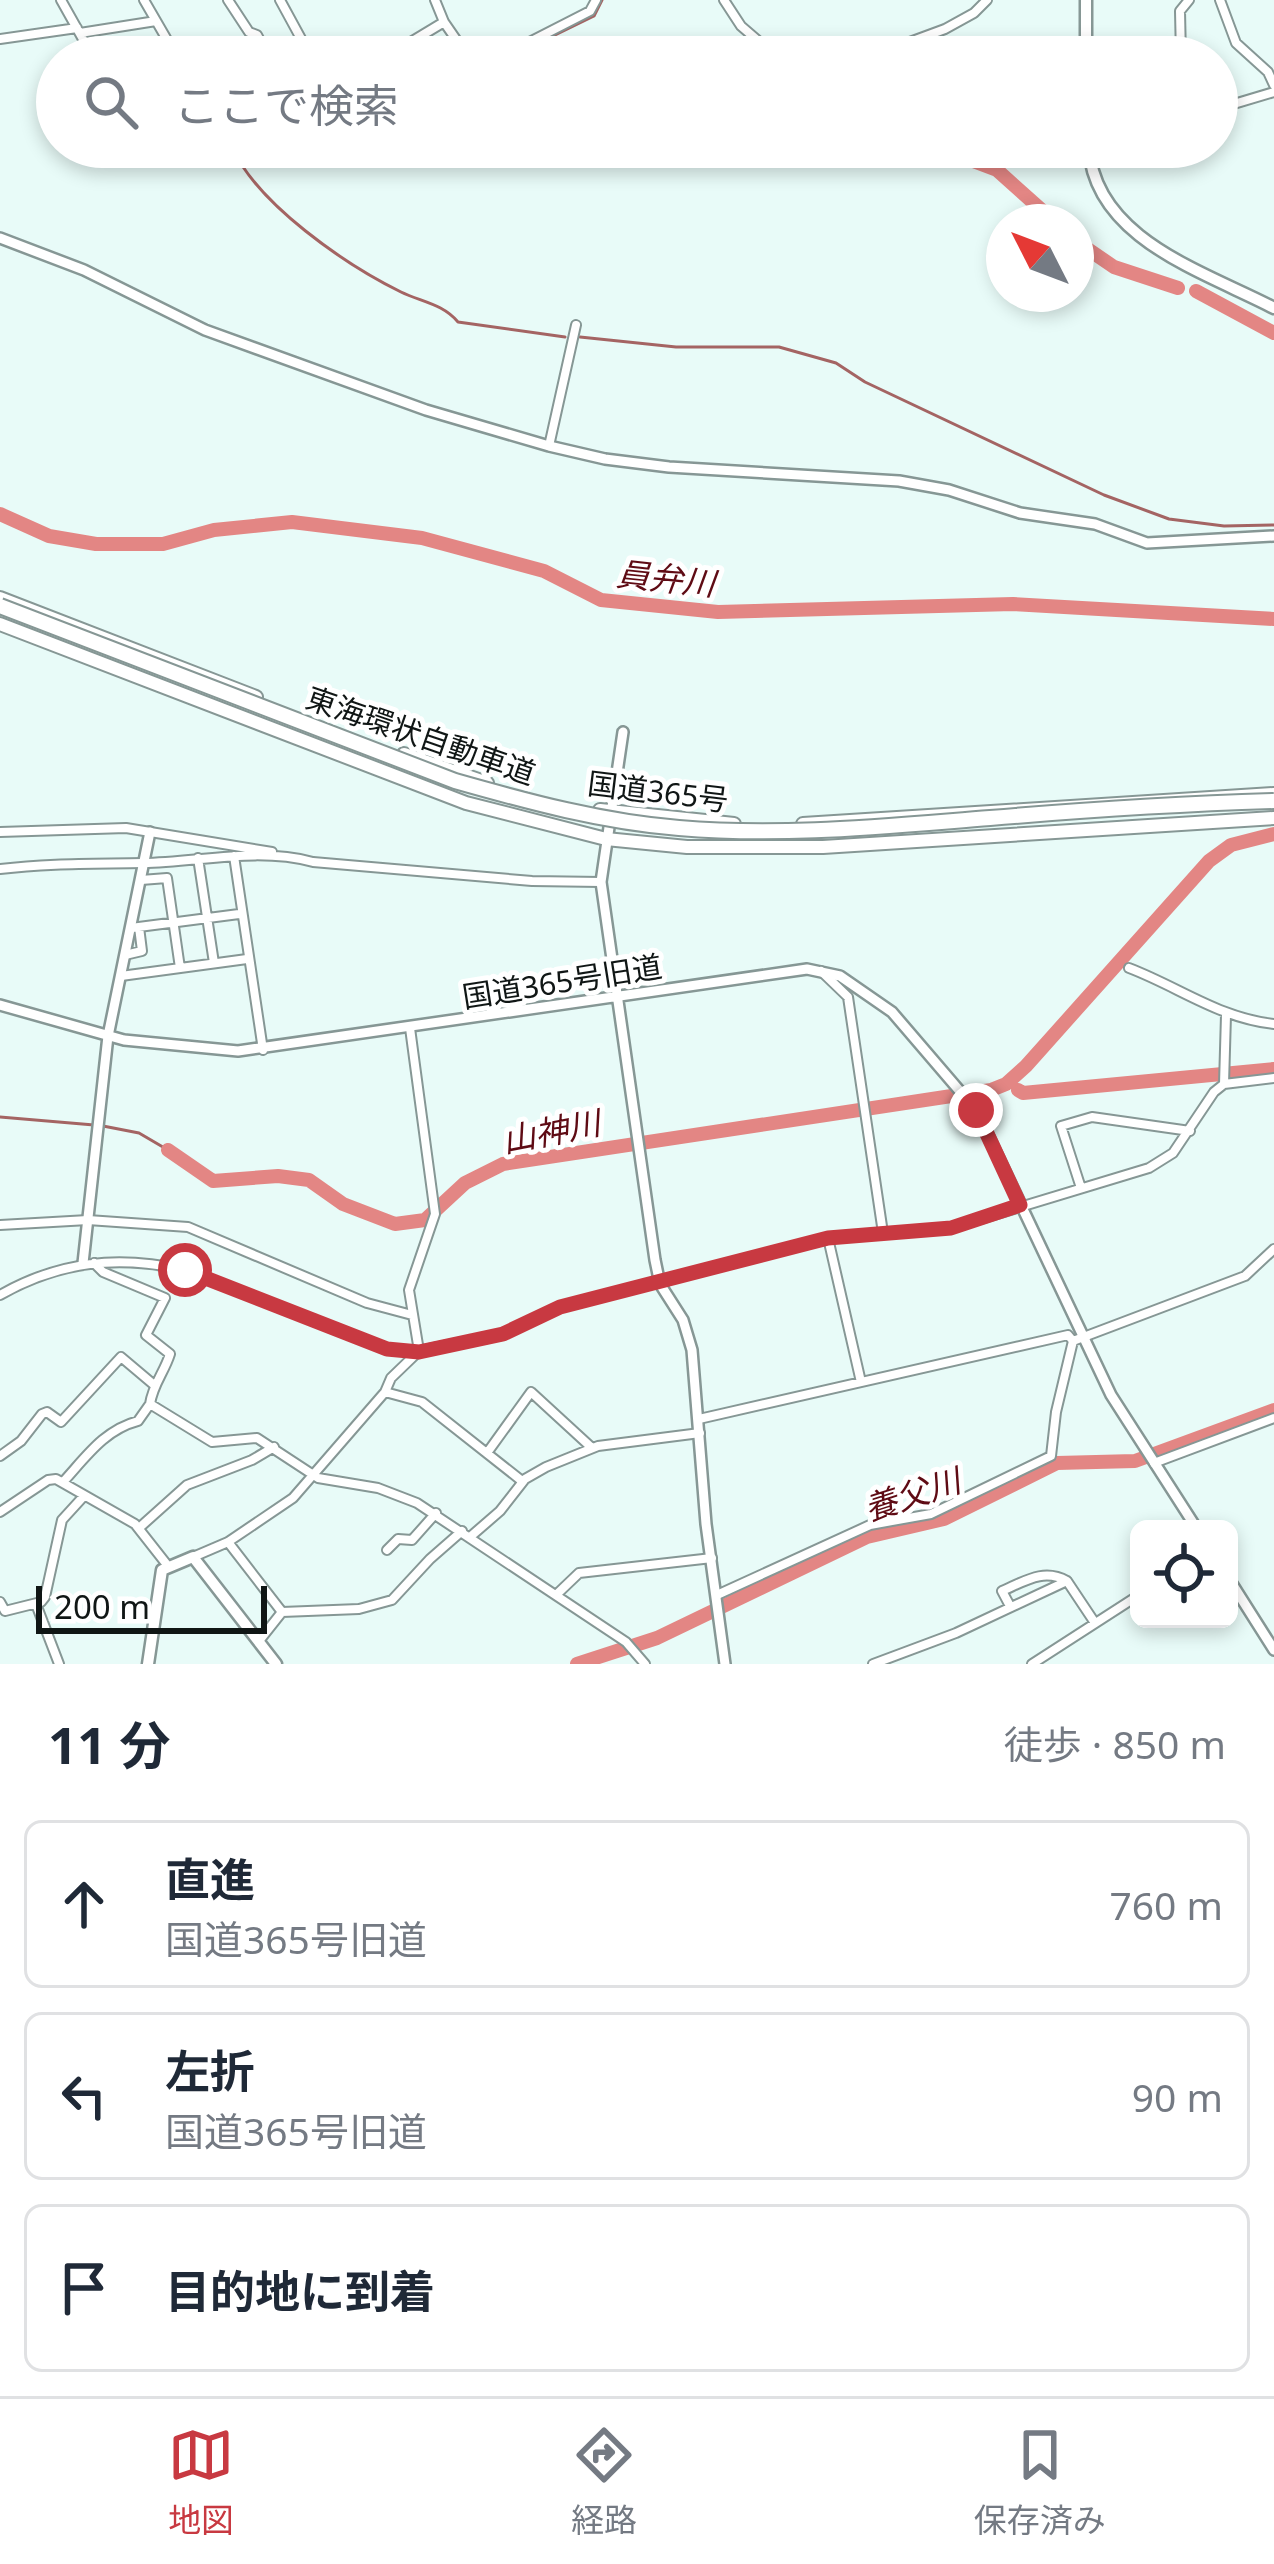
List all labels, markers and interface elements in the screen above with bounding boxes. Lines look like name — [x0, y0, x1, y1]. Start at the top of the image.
search box — [36, 36, 1238, 168]
icon: search — [78, 69, 144, 135]
text: ここで検索 — [174, 74, 399, 135]
north arrow — [986, 204, 1094, 312]
water label: 員弁川 — [614, 550, 721, 606]
street label: 東海環状自動車道 — [301, 677, 541, 793]
street label: 国道365号 — [585, 762, 731, 820]
street label: 国道365号旧道 — [459, 945, 665, 1017]
route end — [949, 1083, 1003, 1137]
water label: 山神川 — [498, 1099, 607, 1163]
route start — [158, 1243, 212, 1297]
water label: 養父川 — [858, 1456, 969, 1531]
map controls — [1130, 1520, 1238, 1628]
button: locate — [1130, 1520, 1238, 1628]
scale bar — [36, 1580, 267, 1633]
text: 200 m — [54, 1584, 150, 1629]
text: 11 分 — [48, 1709, 171, 1779]
text: 徒歩 · 850 m — [1004, 1717, 1226, 1770]
text: 直進 — [165, 1848, 255, 1909]
icon: ahead — [51, 1871, 117, 1937]
text: 760 m — [1109, 1878, 1223, 1931]
text: 国道365号旧道 — [165, 1912, 427, 1965]
text: 左折 — [165, 2040, 255, 2101]
icon: left — [51, 2063, 117, 2129]
text: 90 m — [1132, 2070, 1223, 2123]
text: 国道365号旧道 — [165, 2104, 427, 2157]
icon: arrive — [51, 2255, 117, 2321]
text: 目的地に到着 — [165, 2260, 435, 2321]
tab: 地図 — [168, 2422, 234, 2542]
tab: 経路 — [571, 2422, 637, 2542]
tab: 保存済み — [974, 2422, 1106, 2542]

